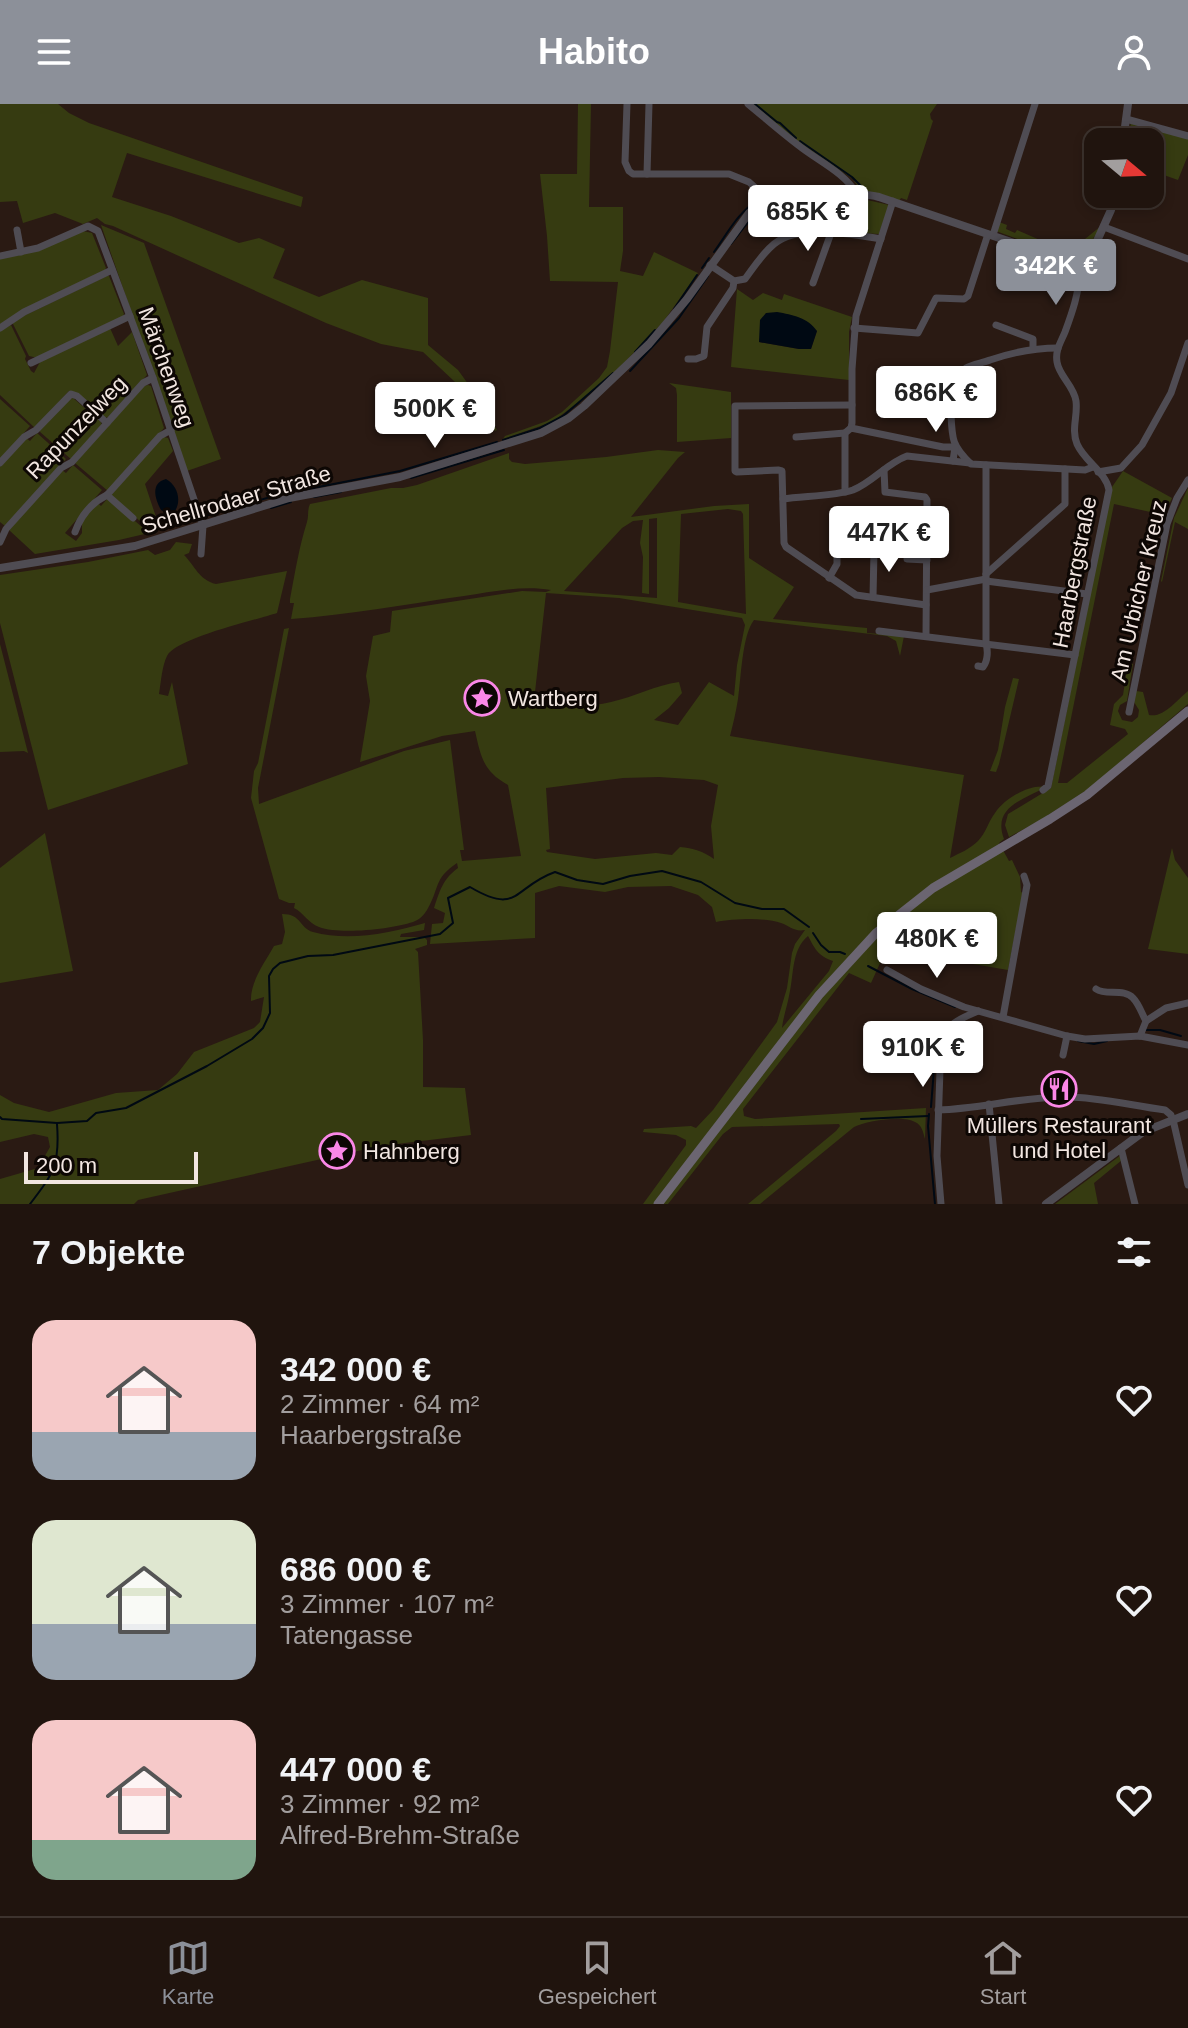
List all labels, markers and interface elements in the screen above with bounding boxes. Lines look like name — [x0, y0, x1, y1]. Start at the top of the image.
icon: menu — [32, 30, 76, 74]
icon: person — [1112, 30, 1156, 74]
text: Habito — [538, 31, 650, 72]
north arrow — [1084, 128, 1164, 208]
map controls — [1084, 128, 1164, 208]
pin: 685K € — [743, 185, 873, 253]
text: 685K € — [766, 196, 850, 226]
pin: 342K € — [991, 239, 1121, 307]
text: 342K € — [1014, 250, 1098, 280]
street label: Märchenweg — [133, 304, 200, 431]
pin: 686K € — [871, 366, 1001, 434]
street label: Rapunzelweg — [21, 371, 132, 484]
text: 686K € — [894, 377, 978, 407]
pin: 500K € — [370, 382, 500, 450]
text: 500K € — [393, 393, 477, 423]
street label: Schellrodaer Straße — [139, 460, 334, 538]
street label: Haarbergstraße — [1048, 494, 1101, 650]
street label: Am Urbicher Kreuz — [1105, 498, 1172, 684]
pin: 447K € — [824, 506, 954, 574]
text: 447K € — [847, 517, 931, 547]
place icon: Wartberg — [463, 679, 501, 717]
place label: Wartberg — [508, 686, 598, 711]
pin: 480K € — [872, 912, 1002, 980]
text: 480K € — [895, 923, 979, 953]
pin: 910K € — [858, 1021, 988, 1089]
text: 910K € — [881, 1032, 965, 1062]
restaurant icon: Müllers Restaurant und Hotel — [1040, 1070, 1078, 1108]
place label: Müllers Restaurant und Hotel — [967, 1113, 1151, 1163]
place icon: Hahnberg — [318, 1132, 356, 1170]
place label: Hahnberg — [363, 1139, 460, 1164]
scale bar — [24, 1148, 198, 1184]
text: 200 m — [36, 1153, 97, 1178]
icon: filters — [1112, 1230, 1156, 1274]
text: 7 Objekte — [32, 1233, 185, 1271]
text: 342 000 € — [280, 1350, 431, 1388]
icon: home — [96, 1352, 192, 1448]
icon: heart — [1112, 1378, 1156, 1422]
text: 2 Zimmer · 64 m² — [280, 1389, 479, 1419]
text: Haarbergstraße — [280, 1420, 462, 1450]
text: 686 000 € — [280, 1550, 431, 1588]
icon: home — [96, 1552, 192, 1648]
icon: heart — [1112, 1578, 1156, 1622]
text: 3 Zimmer · 107 m² — [280, 1589, 494, 1619]
text: Tatengasse — [280, 1620, 413, 1650]
text: 447 000 € — [280, 1750, 431, 1788]
icon: home — [96, 1752, 192, 1848]
icon: heart — [1112, 1778, 1156, 1822]
text: 3 Zimmer · 92 m² — [280, 1789, 479, 1819]
text: Alfred-Brehm-Straße — [280, 1820, 520, 1850]
tab: Karte — [162, 1936, 214, 2010]
tab: Gespeichert — [538, 1936, 656, 2010]
tab: Start — [980, 1936, 1026, 2010]

